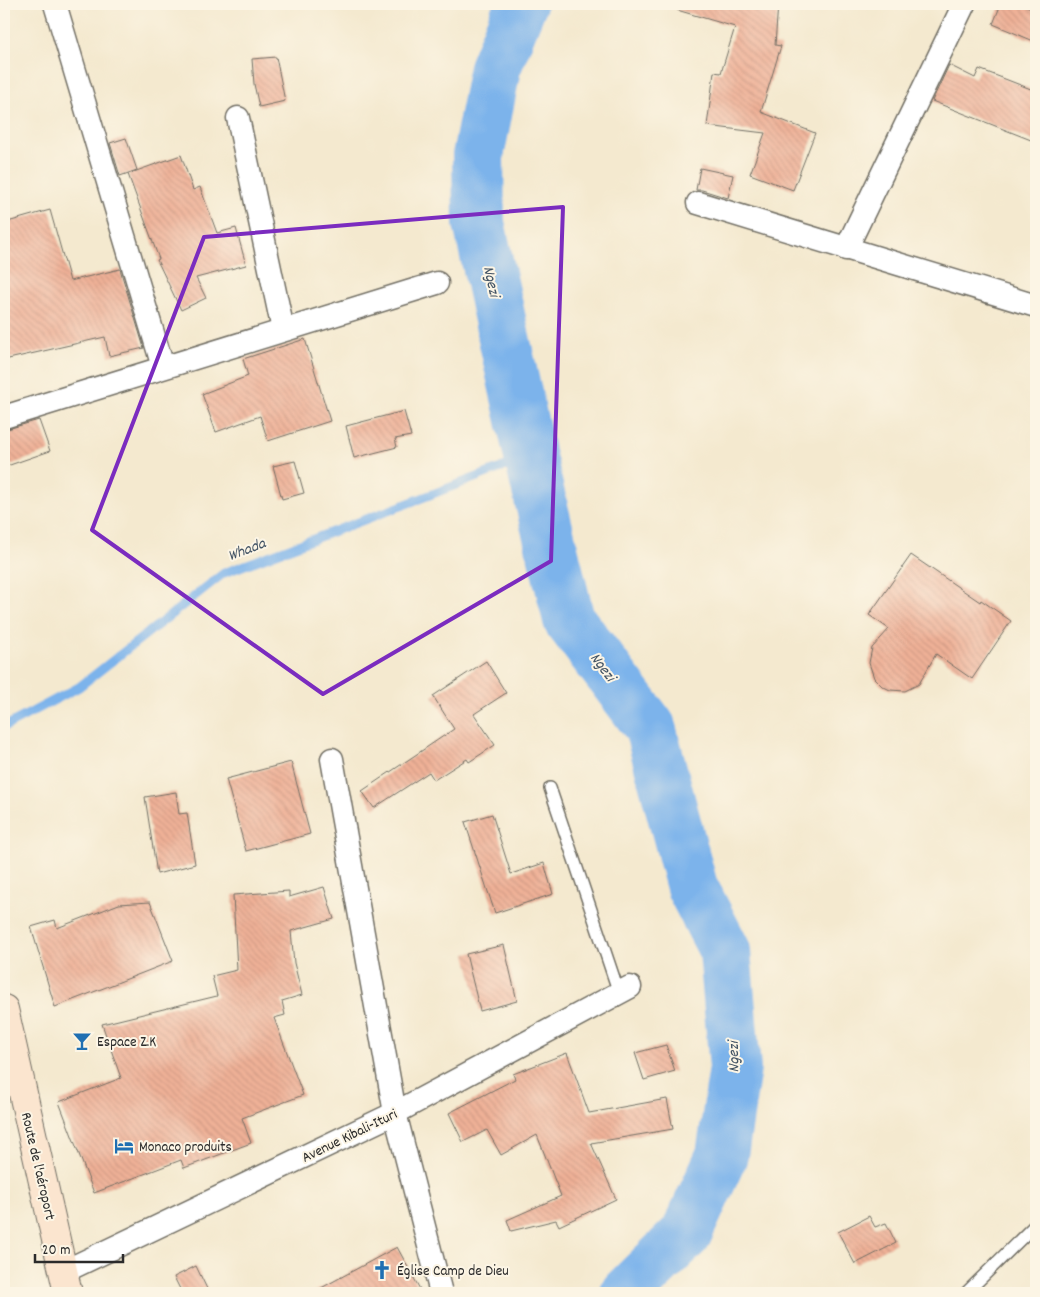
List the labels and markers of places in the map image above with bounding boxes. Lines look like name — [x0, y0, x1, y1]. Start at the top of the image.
bar icon: Espace Z.K — [71, 1030, 93, 1052]
place label: Espace Z.K — [97, 1032, 156, 1054]
hotel icon: Monaco produits — [113, 1135, 135, 1157]
place label: Monaco produits — [139, 1137, 232, 1159]
church icon: Église Camp de Dieu — [371, 1259, 393, 1281]
place label: Église Camp de Dieu — [397, 1261, 509, 1283]

